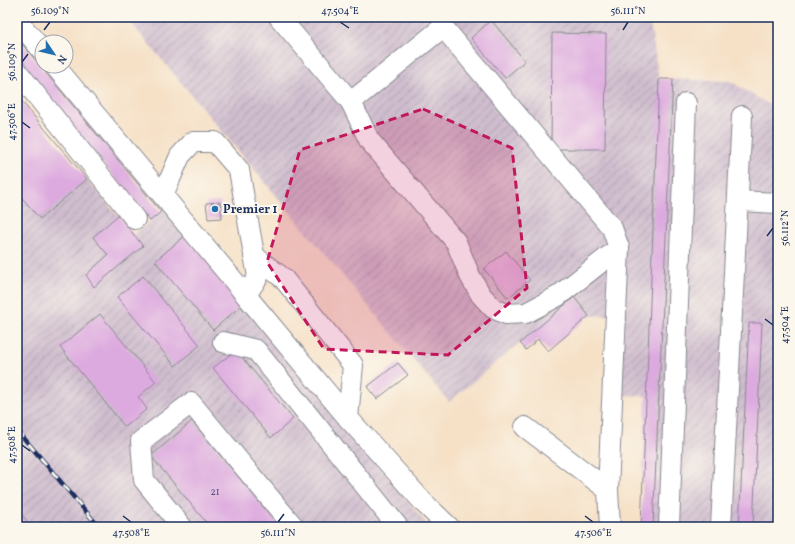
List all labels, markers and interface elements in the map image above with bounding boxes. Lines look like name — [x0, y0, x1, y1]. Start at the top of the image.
text: 56.109°N — [31, 4, 70, 18]
text: 47.504°E — [321, 4, 359, 18]
text: 56.111°N — [610, 4, 646, 18]
north arrow — [34, 34, 74, 74]
text: 56.109°N — [5, 42, 19, 81]
text: N — [53, 51, 69, 66]
text: 47.506°E — [5, 103, 19, 141]
place label: Premier 1 — [223, 202, 277, 218]
marker: Premier 1 — [210, 204, 220, 214]
text: 56.112°N — [778, 209, 792, 246]
text: 47.504°E — [778, 306, 792, 344]
text: 47.508°E — [5, 426, 19, 464]
house number: 21 — [210, 485, 220, 499]
text: 47.508°E — [112, 526, 150, 540]
text: 56.111°N — [260, 526, 296, 540]
text: 47.506°E — [574, 526, 612, 540]

